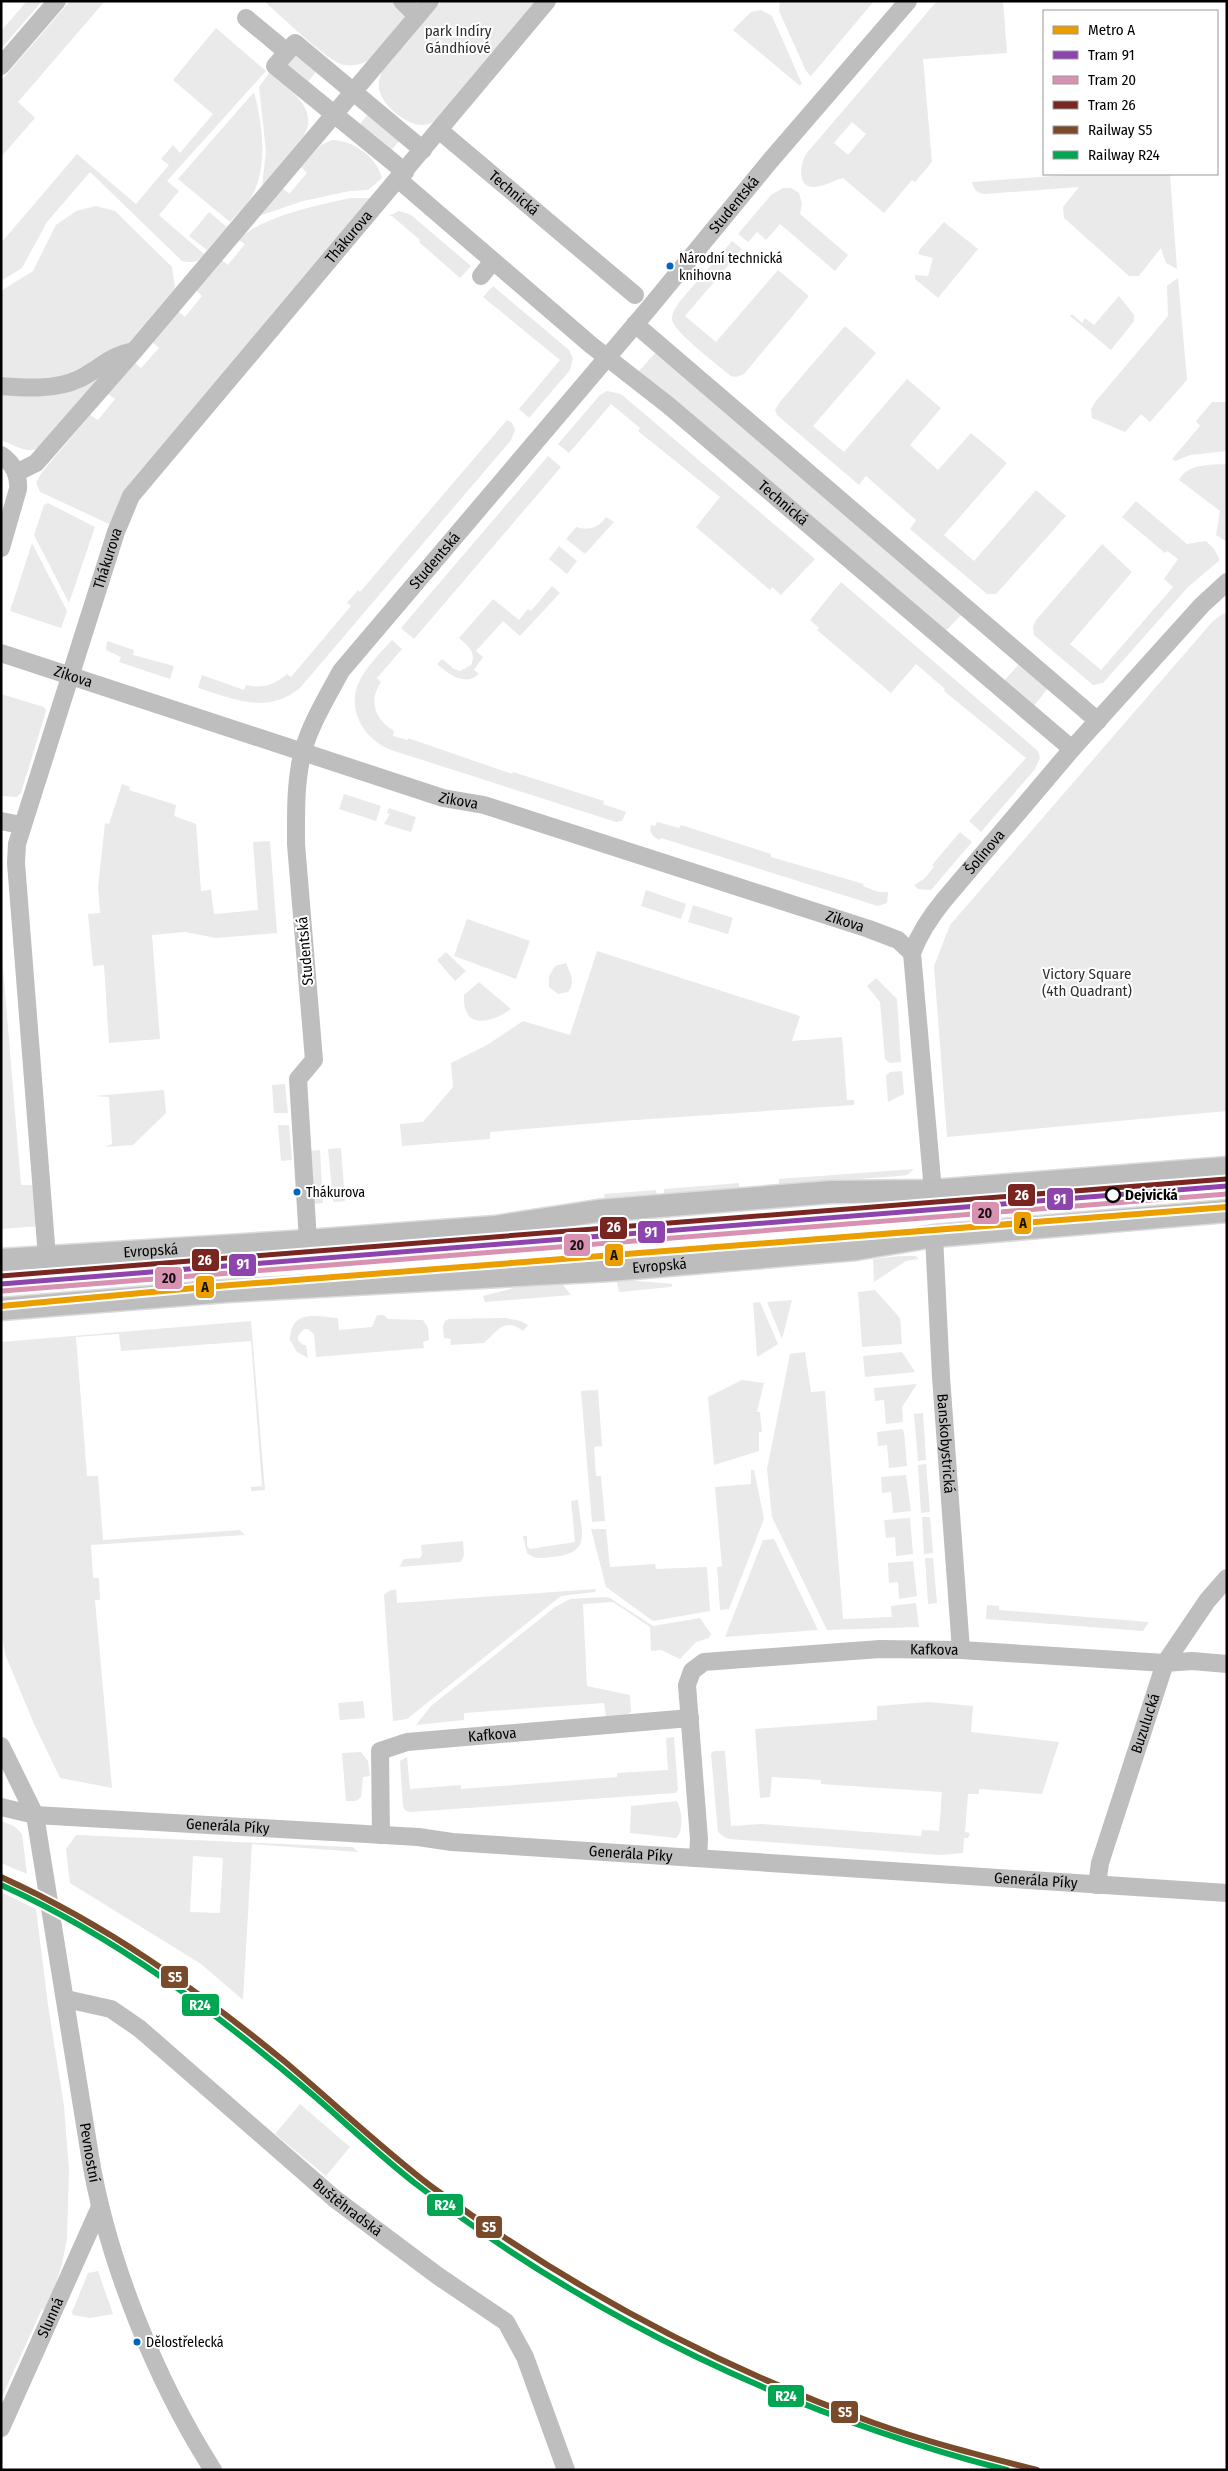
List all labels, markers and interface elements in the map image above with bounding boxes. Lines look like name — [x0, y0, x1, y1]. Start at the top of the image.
legend — [1043, 10, 1218, 175]
text: Metro A — [1088, 21, 1135, 39]
park label: park Indíry Gándhíové — [425, 22, 492, 57]
text: Tram 91 — [1088, 46, 1135, 64]
text: Tram 20 — [1088, 71, 1136, 89]
text: Tram 26 — [1088, 96, 1136, 114]
text: Railway S5 — [1088, 121, 1153, 139]
text: Railway R24 — [1088, 146, 1160, 164]
street label: Technická — [485, 167, 543, 219]
street label: Studentská — [705, 172, 763, 237]
street label: Thákurova — [321, 207, 376, 267]
place label: Národní technická knihovna — [679, 250, 783, 284]
marker: Národní technická knihovna — [665, 261, 675, 271]
street label: Technická — [754, 477, 812, 529]
street label: Thákurova — [89, 525, 126, 591]
street label: Studentská — [406, 528, 464, 593]
street label: Zikova — [52, 662, 95, 691]
street label: Zikova — [437, 788, 480, 813]
street label: Šolínova — [961, 826, 1009, 878]
street label: Zikova — [823, 907, 866, 936]
street label: Studentská — [293, 916, 317, 986]
park label: Victory Square (4th Quadrant) — [1042, 965, 1132, 1000]
line badge: 26 — [1007, 1183, 1036, 1207]
place label: Thákurova — [306, 1184, 365, 1201]
place label: Dejvická — [1125, 1186, 1178, 1204]
marker: Thákurova — [292, 1187, 302, 1197]
text: 26 — [1014, 1187, 1029, 1204]
line badge: 91 — [1046, 1187, 1074, 1211]
marker: Dejvická — [1105, 1187, 1121, 1203]
text: 91 — [1054, 1191, 1066, 1208]
line badge: 20 — [971, 1201, 1000, 1225]
text: 20 — [977, 1205, 992, 1222]
line badge: A — [1013, 1211, 1032, 1235]
text: A — [1018, 1215, 1027, 1232]
line badge: 26 — [599, 1216, 628, 1240]
text: 26 — [606, 1219, 621, 1236]
line badge: 91 — [637, 1220, 666, 1244]
text: 91 — [645, 1224, 657, 1241]
line badge: 20 — [563, 1233, 591, 1257]
text: 20 — [569, 1237, 584, 1254]
street label: Evropská — [123, 1240, 179, 1261]
line badge: A — [604, 1243, 624, 1267]
text: A — [609, 1247, 618, 1264]
line badge: 26 — [191, 1248, 220, 1272]
text: 26 — [197, 1252, 212, 1269]
line badge: 91 — [228, 1253, 257, 1277]
street label: Evropská — [632, 1254, 688, 1277]
text: 91 — [237, 1256, 249, 1273]
line badge: 20 — [154, 1266, 183, 1290]
text: 20 — [161, 1270, 176, 1287]
line badge: A — [195, 1275, 215, 1299]
text: A — [200, 1279, 209, 1296]
street label: Banskobystrická — [933, 1393, 959, 1494]
street label: Kafkova — [910, 1640, 958, 1659]
street label: Buzulucká — [1127, 1691, 1164, 1756]
street label: Kafkova — [467, 1724, 517, 1746]
street label: Generála Píky — [185, 1815, 270, 1837]
street label: Generála Píky — [588, 1842, 673, 1866]
street label: Generála Píky — [993, 1869, 1078, 1892]
line badge: S5 — [160, 1965, 189, 1989]
text: S5 — [168, 1969, 182, 1986]
line badge: R24 — [181, 1993, 220, 2017]
text: R24 — [189, 1997, 211, 2014]
street label: Pevnostní — [76, 2122, 104, 2184]
street label: Buštěhradská — [309, 2175, 386, 2240]
line badge: R24 — [426, 2193, 464, 2217]
text: R24 — [434, 2197, 456, 2214]
line badge: S5 — [475, 2215, 503, 2239]
text: S5 — [482, 2219, 496, 2236]
street label: Slunná — [34, 2295, 67, 2341]
place label: Dělostřelecká — [146, 2334, 224, 2351]
marker: Dělostřelecká — [132, 2337, 142, 2347]
line badge: R24 — [767, 2384, 805, 2408]
text: R24 — [775, 2388, 797, 2405]
line badge: S5 — [830, 2400, 859, 2424]
text: S5 — [838, 2404, 852, 2421]

